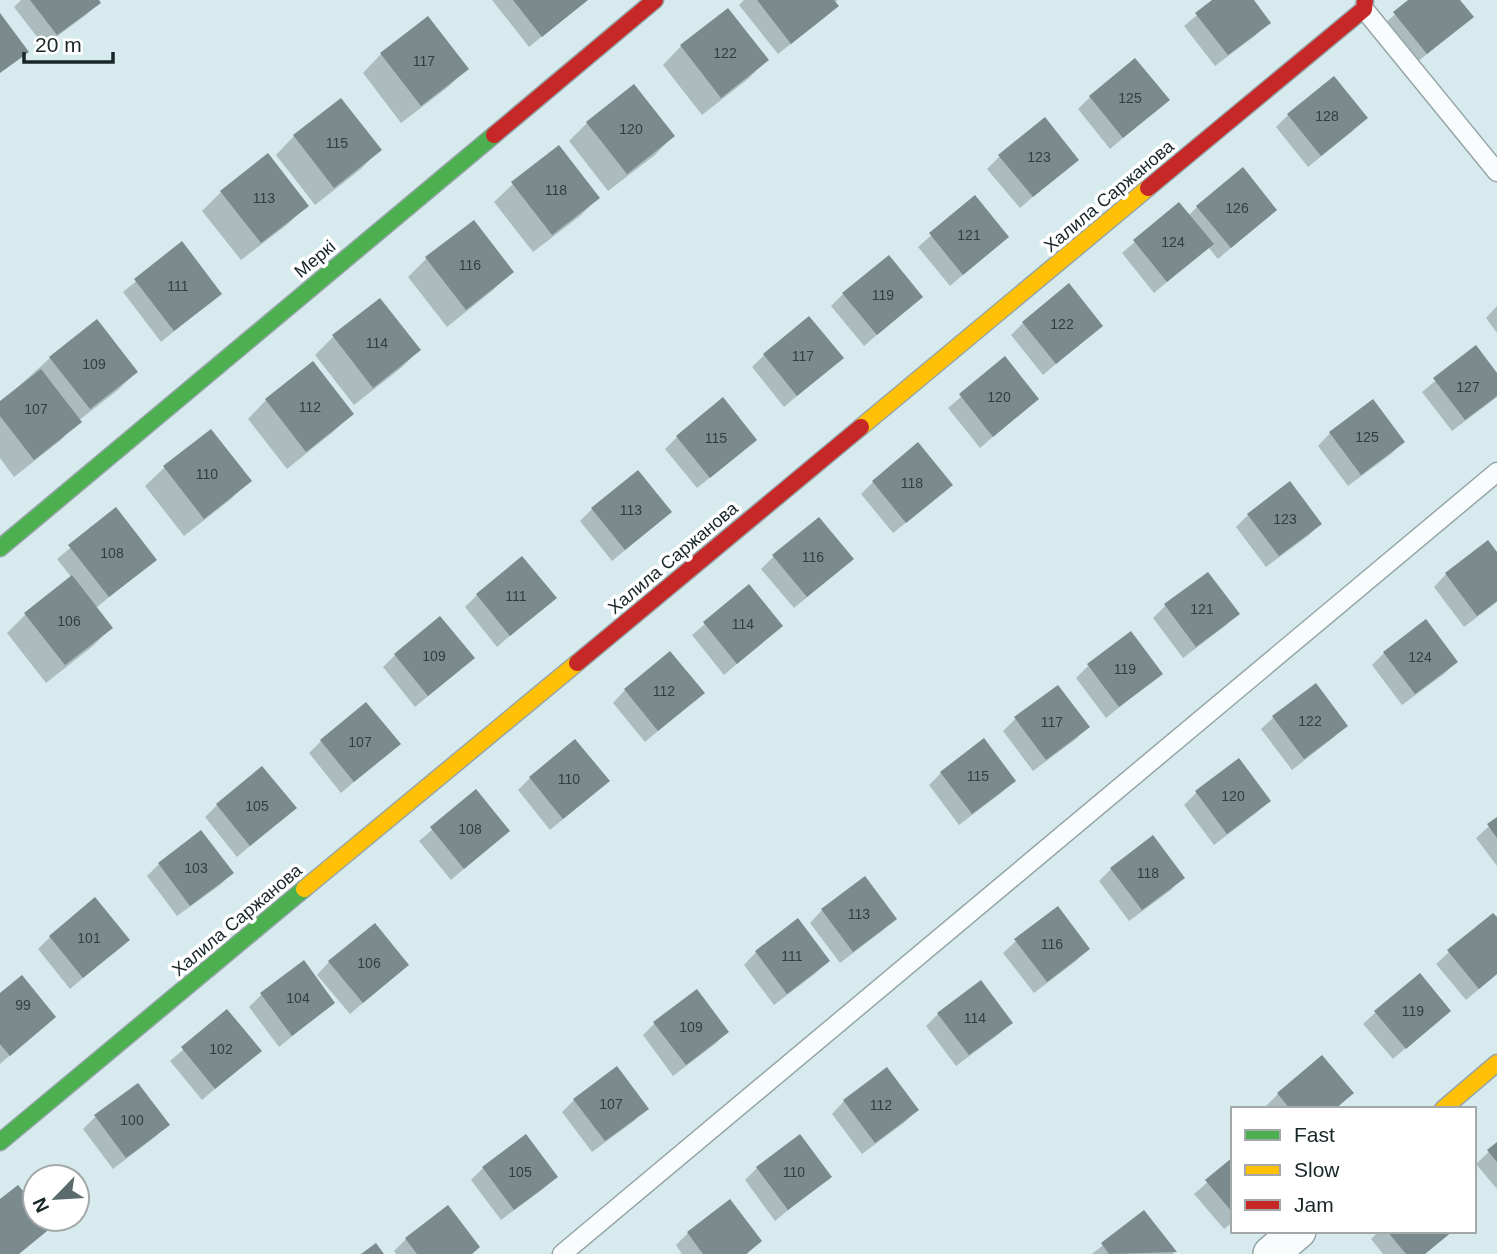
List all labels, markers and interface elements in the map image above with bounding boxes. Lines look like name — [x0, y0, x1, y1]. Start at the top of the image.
scale bar — [24, 21, 114, 65]
text: 20 m — [35, 33, 82, 56]
house number: 122 — [713, 45, 737, 61]
house number: 117 — [413, 53, 435, 69]
house number: 125 — [1118, 90, 1142, 106]
house number: 128 — [1315, 108, 1339, 124]
house number: 120 — [619, 121, 643, 137]
house number: 115 — [326, 135, 348, 151]
street label: Халила Саржанова — [1040, 135, 1178, 256]
house number: 123 — [1027, 149, 1051, 165]
house number: 118 — [545, 182, 567, 198]
house number: 113 — [253, 190, 275, 206]
house number: 126 — [1225, 200, 1249, 216]
house number: 121 — [957, 227, 981, 243]
house number: 124 — [1161, 234, 1185, 250]
street label: Меркі — [291, 236, 339, 282]
house number: 116 — [459, 257, 481, 273]
house number: 111 — [167, 278, 189, 294]
house number: 119 — [872, 287, 894, 303]
house number: 122 — [1050, 316, 1074, 332]
house number: 114 — [366, 335, 388, 351]
house number: 117 — [792, 348, 814, 364]
house number: 109 — [82, 356, 106, 372]
house number: 127 — [1456, 379, 1480, 395]
house number: 120 — [987, 389, 1011, 405]
house number: 112 — [299, 399, 321, 415]
house number: 107 — [24, 401, 48, 417]
house number: 125 — [1355, 429, 1379, 445]
house number: 115 — [705, 430, 727, 446]
house number: 110 — [196, 466, 218, 482]
house number: 118 — [901, 475, 923, 491]
street label: Халила Саржанова — [604, 497, 742, 618]
house number: 113 — [620, 502, 642, 518]
house number: 123 — [1273, 511, 1297, 527]
house number: 108 — [100, 545, 124, 561]
house number: 116 — [802, 549, 824, 565]
house number: 111 — [505, 588, 527, 604]
house number: 121 — [1190, 601, 1214, 617]
house number: 106 — [57, 613, 81, 629]
house number: 114 — [732, 616, 754, 632]
house number: 109 — [422, 648, 446, 664]
house number: 124 — [1408, 649, 1432, 665]
house number: 119 — [1114, 661, 1136, 677]
house number: 112 — [653, 683, 675, 699]
house number: 122 — [1298, 713, 1322, 729]
house number: 117 — [1041, 714, 1063, 730]
house number: 107 — [348, 734, 372, 750]
house number: 115 — [967, 768, 989, 784]
house number: 110 — [558, 771, 580, 787]
house number: 120 — [1221, 788, 1245, 804]
house number: 105 — [245, 798, 269, 814]
house number: 108 — [458, 821, 482, 837]
street label: Халила Саржанова — [168, 859, 306, 980]
house number: 103 — [184, 860, 208, 876]
house number: 118 — [1137, 865, 1159, 881]
house number: 113 — [848, 906, 870, 922]
house number: 101 — [77, 930, 101, 946]
house number: 116 — [1041, 936, 1063, 952]
house number: 111 — [781, 948, 803, 964]
house number: 106 — [357, 955, 381, 971]
house number: 104 — [286, 990, 310, 1006]
house number: 99 — [15, 997, 31, 1013]
house number: 119 — [1402, 1003, 1424, 1019]
house number: 114 — [964, 1010, 986, 1026]
house number: 109 — [679, 1019, 703, 1035]
house number: 102 — [209, 1041, 233, 1057]
house number: 107 — [599, 1096, 623, 1112]
house number: 112 — [870, 1097, 892, 1113]
legend — [1231, 1107, 1476, 1233]
house number: 100 — [120, 1112, 144, 1128]
text: Fast — [1294, 1123, 1335, 1146]
text: Slow — [1294, 1158, 1340, 1181]
north arrow — [21, 1163, 91, 1233]
house number: 105 — [508, 1164, 532, 1180]
house number: 110 — [783, 1164, 805, 1180]
text: Jam — [1294, 1193, 1334, 1216]
text: N — [29, 1194, 53, 1216]

